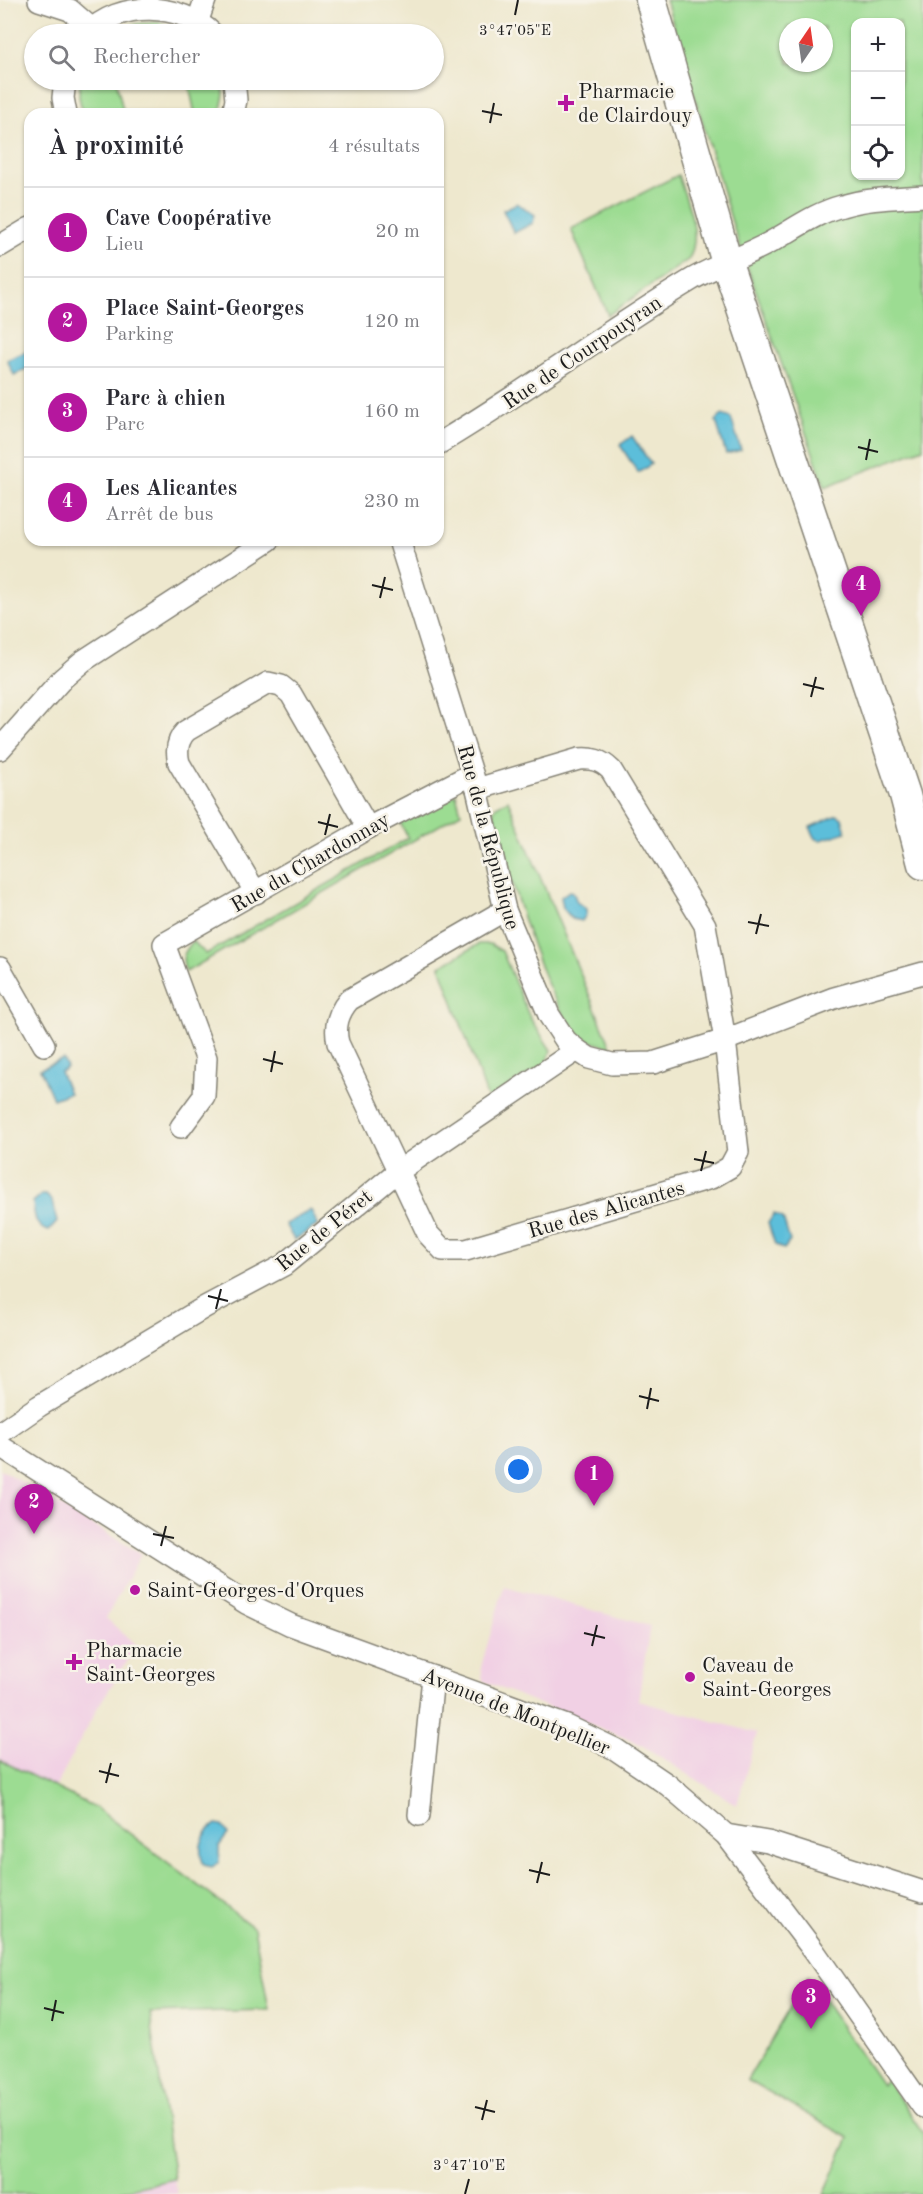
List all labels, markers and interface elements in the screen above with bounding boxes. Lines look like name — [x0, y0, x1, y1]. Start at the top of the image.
north arrow — [779, 18, 833, 72]
map controls — [851, 18, 905, 180]
button: + — [851, 18, 905, 72]
search box — [24, 24, 444, 90]
text: 3°47'05"E — [479, 24, 551, 39]
icon: search — [45, 41, 78, 74]
text: Rechercher — [93, 46, 200, 68]
button: − — [851, 72, 905, 126]
place label: Pharmacie de Clairdouy — [578, 82, 693, 127]
marker: Pharmacie de Clairdouy — [559, 96, 573, 110]
button: locate — [851, 126, 905, 180]
text: À proximité — [48, 134, 184, 160]
text: 4 résultats — [328, 137, 420, 157]
text: Cave Coopérative — [105, 208, 272, 230]
text: 1 — [62, 222, 73, 242]
text: 20 m — [375, 222, 420, 242]
text: Lieu — [105, 235, 144, 255]
street label: Rue de Courpouyran — [500, 292, 666, 414]
text: Place Saint-Georges — [105, 298, 304, 320]
text: 2 — [62, 312, 73, 332]
text: 120 m — [364, 312, 420, 332]
text: Parking — [105, 325, 173, 345]
text: Parc à chien — [105, 388, 226, 410]
text: 3 — [62, 402, 73, 422]
text: 160 m — [364, 402, 420, 422]
text: Parc — [105, 415, 145, 435]
text: Les Alicantes — [105, 478, 237, 500]
text: 4 — [62, 492, 73, 512]
text: 230 m — [364, 492, 420, 512]
text: Arrêt de bus — [105, 505, 213, 525]
pin: 4 — [842, 566, 880, 616]
street label: Rue de la République — [453, 743, 522, 932]
street label: Rue du Chardonnay — [228, 809, 394, 917]
street label: Rue des Alicantes — [526, 1178, 687, 1243]
street label: Rue de Péret — [273, 1186, 377, 1276]
your location — [504, 1455, 533, 1484]
pin: 1 — [574, 1456, 614, 1506]
pin: 2 — [15, 1484, 54, 1534]
place label: Saint-Georges-d'Orques — [147, 1581, 364, 1602]
marker: Saint-Georges-d'Orques — [128, 1583, 142, 1597]
place label: Pharmacie Saint-Georges — [86, 1641, 215, 1686]
marker: Pharmacie Saint-Georges — [67, 1655, 81, 1669]
place label: Caveau de Saint-Georges — [702, 1656, 831, 1701]
street label: Avenue de Montpellier — [418, 1665, 613, 1760]
marker: Caveau de Saint-Georges — [683, 1670, 697, 1684]
pin: 3 — [792, 1980, 830, 2029]
text: 3°47'10"E — [433, 2159, 505, 2174]

